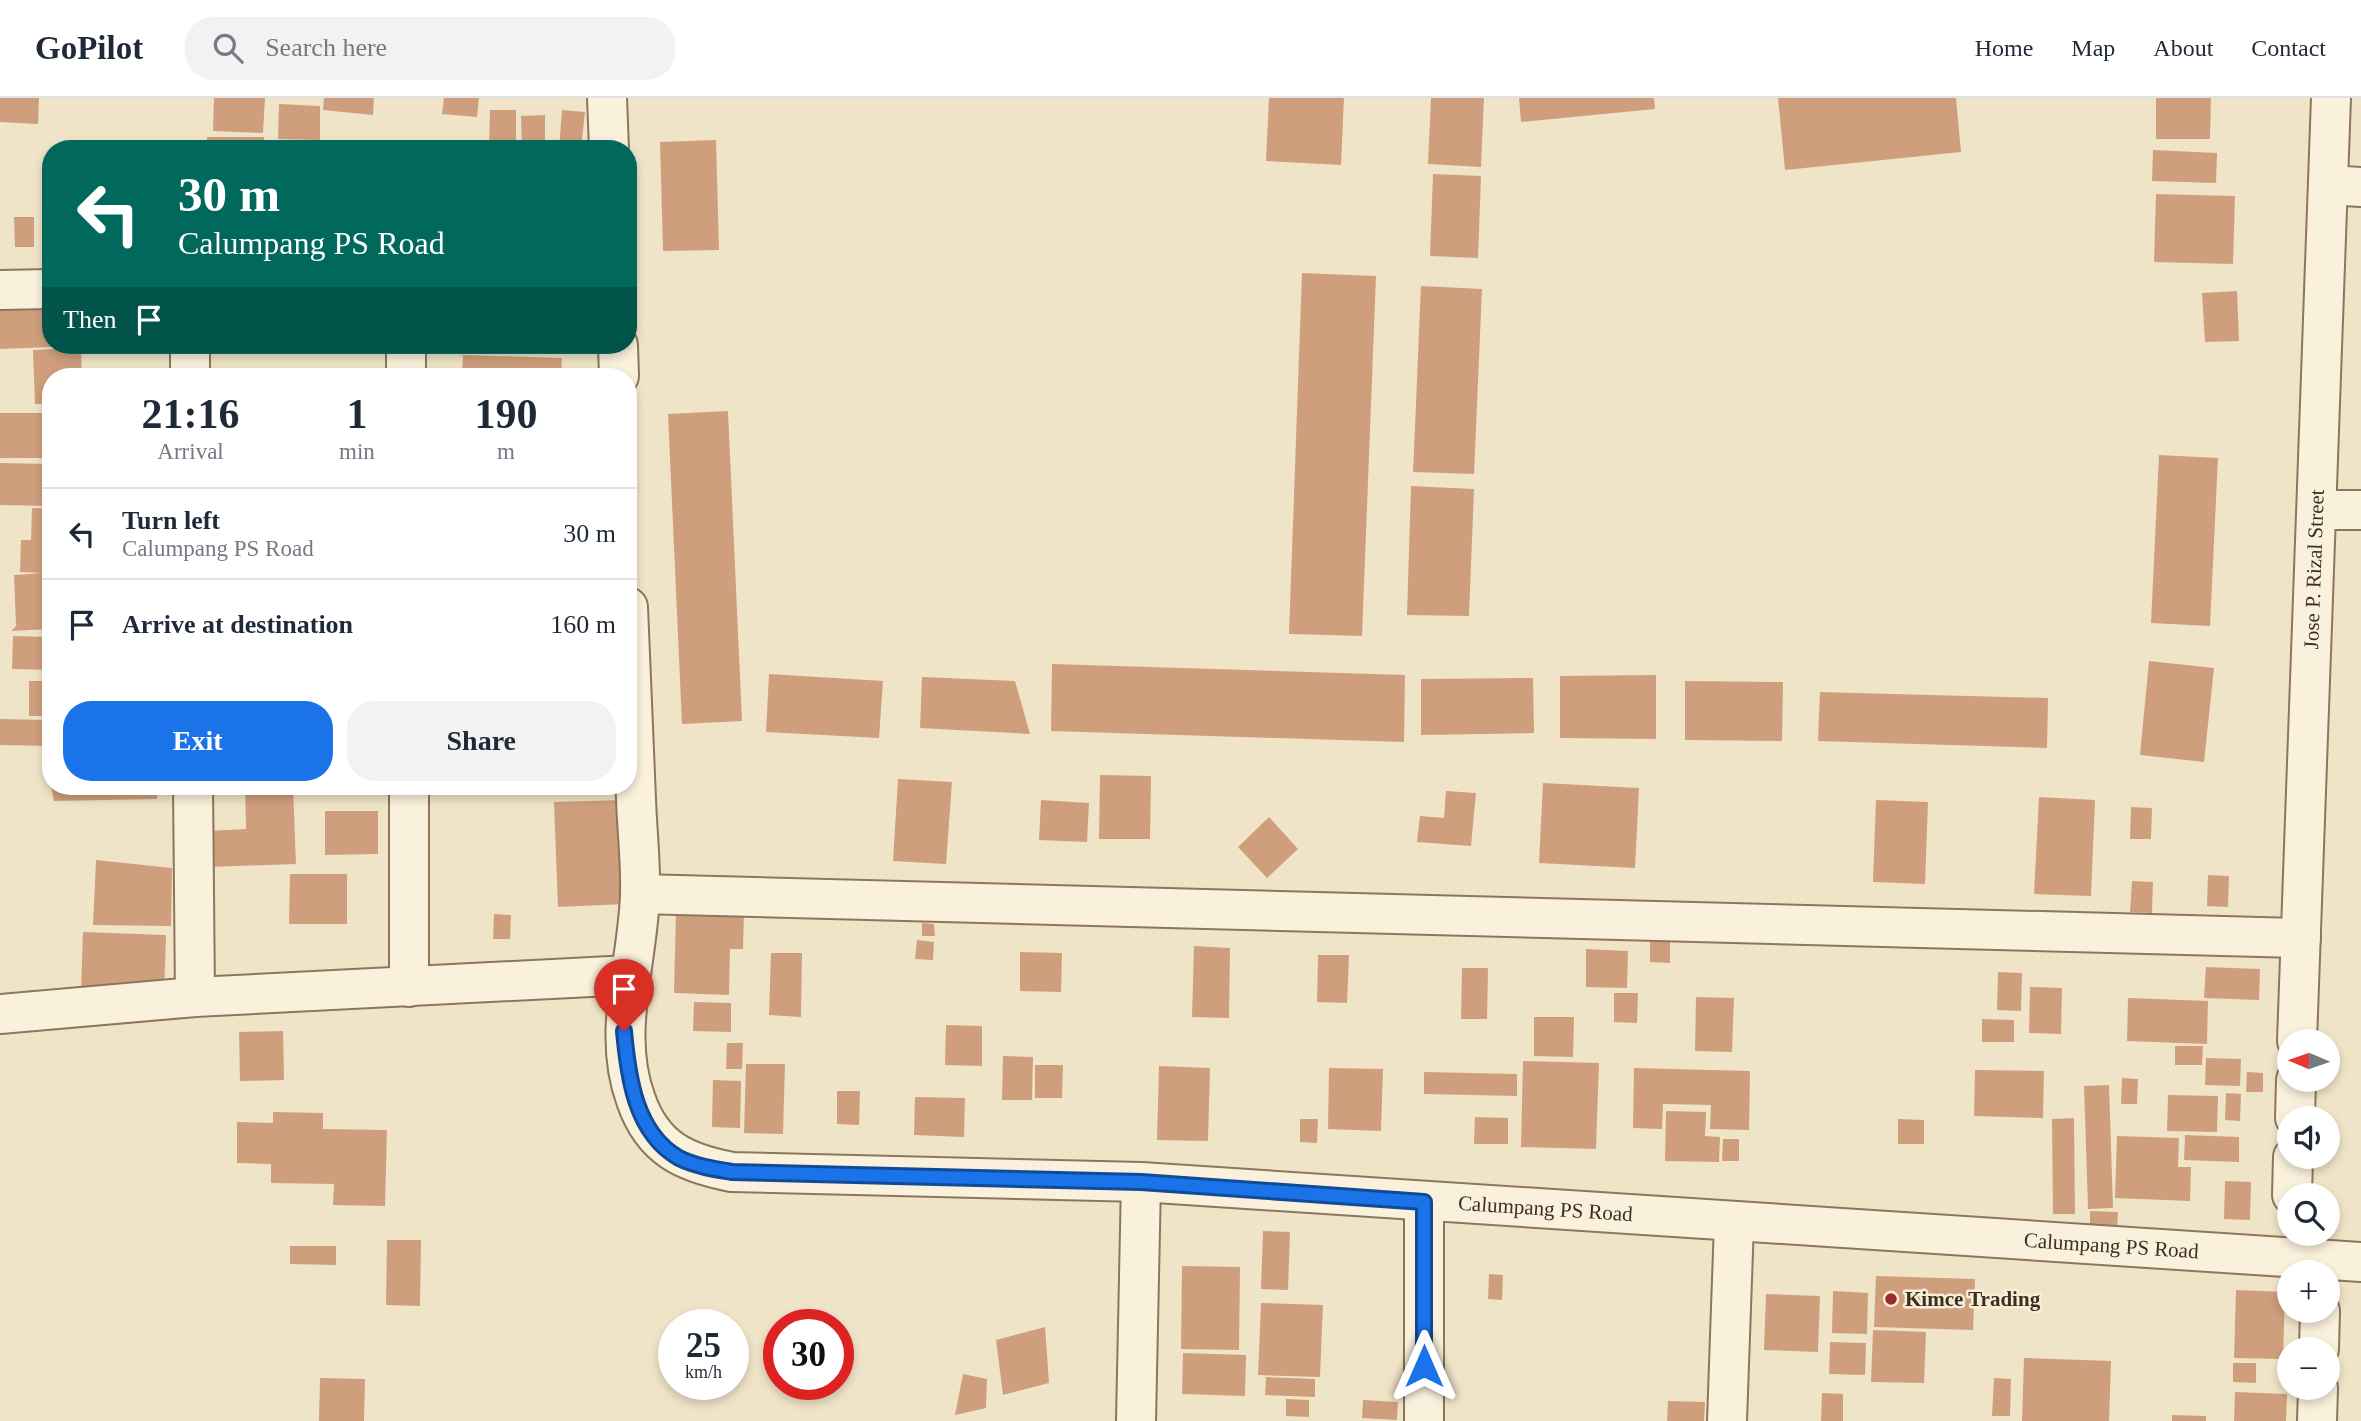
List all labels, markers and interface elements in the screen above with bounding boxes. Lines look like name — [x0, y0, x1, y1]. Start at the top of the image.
search box — [185, 17, 675, 80]
icon: search — [209, 29, 247, 67]
text: GoPilot — [35, 30, 143, 66]
text: Search here — [265, 33, 387, 62]
text: Home — [1975, 35, 2033, 61]
text: Map — [2071, 35, 2115, 61]
text: About — [2153, 35, 2213, 61]
text: Contact — [2251, 35, 2326, 61]
text: 30 m — [178, 167, 280, 222]
icon: left — [63, 168, 154, 259]
text: Calumpang PS Road — [178, 225, 445, 261]
icon: arrive — [130, 301, 168, 339]
text: Then — [63, 305, 116, 334]
text: 21:16 — [142, 391, 240, 437]
text: 1 — [346, 391, 367, 437]
text: 190 — [474, 391, 537, 437]
text: Arrival — [157, 439, 224, 464]
text: min — [339, 439, 375, 464]
text: m — [497, 439, 515, 464]
street label: Jose P. Rizal Street — [2299, 489, 2329, 650]
text: Turn left — [122, 506, 220, 535]
icon: left — [63, 515, 101, 553]
text: 30 m — [563, 519, 616, 548]
text: Calumpang PS Road — [122, 536, 314, 561]
icon: arrive — [63, 606, 101, 644]
text: Arrive at destination — [122, 610, 353, 639]
text: 160 m — [550, 610, 616, 639]
button: Exit — [63, 701, 333, 781]
button: Share — [347, 701, 616, 781]
pin — [594, 959, 654, 1031]
icon: arrive — [605, 970, 643, 1008]
north arrow — [2277, 1029, 2340, 1092]
map controls — [2277, 1029, 2340, 1400]
button: sound — [2277, 1106, 2340, 1169]
button: search — [2277, 1183, 2340, 1246]
street label: Calumpang PS Road — [1457, 1191, 1634, 1226]
street label: Calumpang PS Road — [2023, 1228, 2200, 1263]
button: + — [2277, 1260, 2340, 1323]
place label: Kimce Trading — [1905, 1287, 2041, 1311]
marker: Kimce Trading — [1883, 1291, 1899, 1307]
speed limit sign: 30 — [763, 1309, 854, 1400]
text: 25 — [686, 1326, 721, 1365]
position arrow — [1387, 1329, 1461, 1403]
button: − — [2277, 1337, 2340, 1400]
text: km/h — [685, 1362, 722, 1382]

